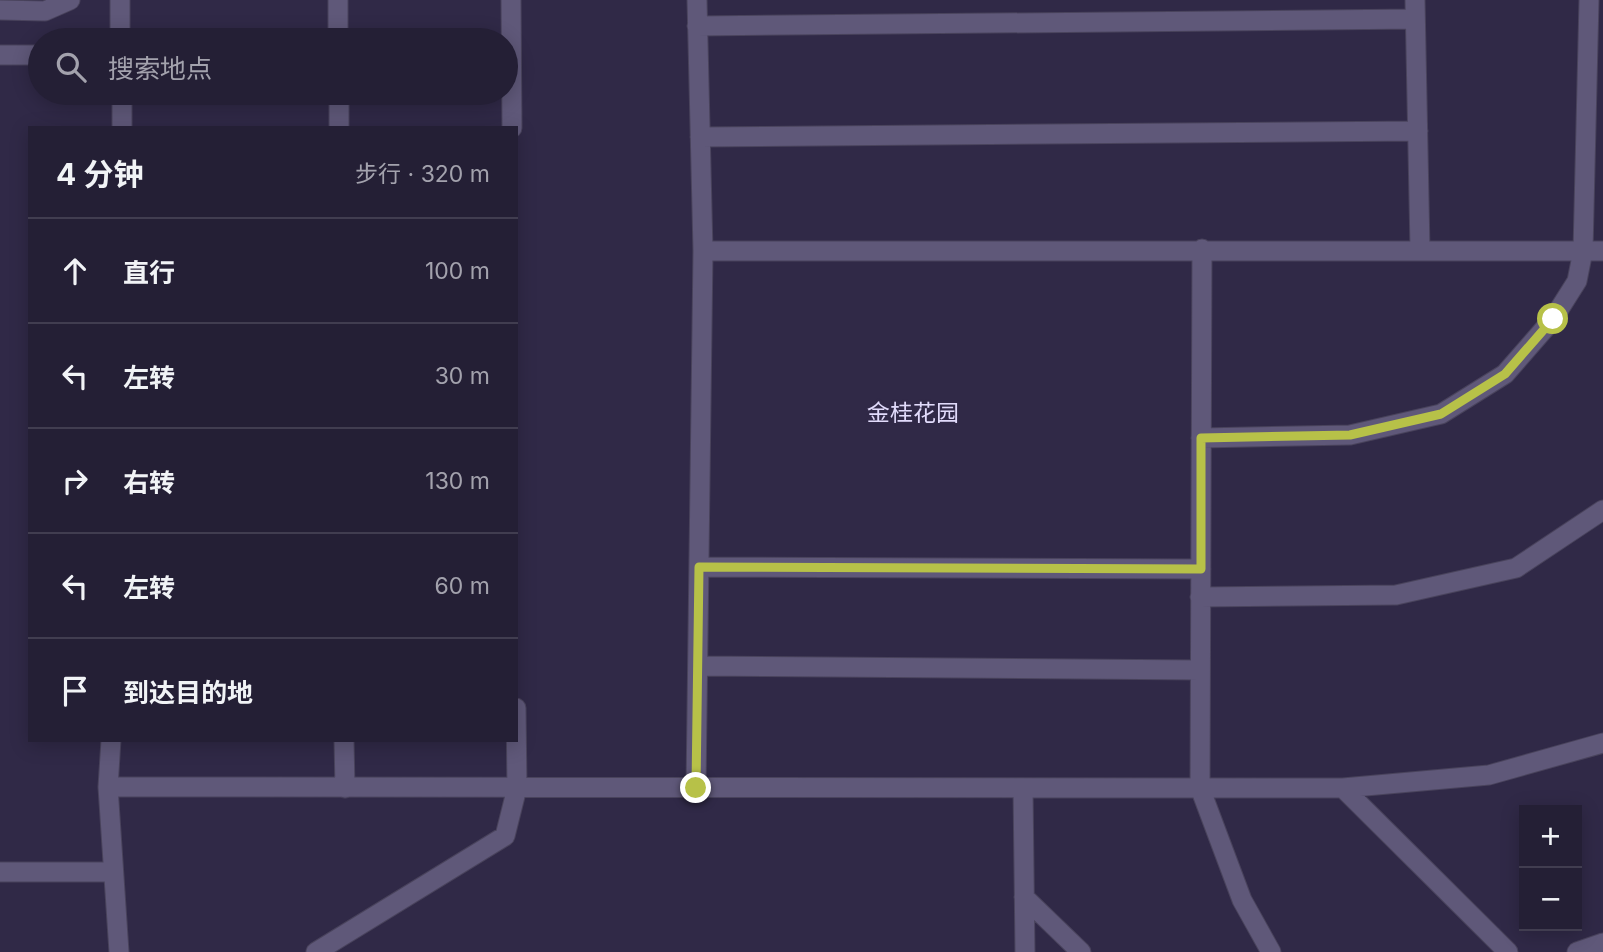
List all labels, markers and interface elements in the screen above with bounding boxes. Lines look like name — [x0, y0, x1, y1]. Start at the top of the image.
search box — [28, 28, 518, 105]
icon: search — [52, 48, 90, 86]
text: 搜索地点 — [108, 53, 212, 84]
text: 4 分钟 — [56, 156, 143, 192]
text: 步行 · 320 m — [355, 160, 490, 188]
icon: ahead — [56, 252, 94, 290]
text: 直行 — [123, 257, 175, 288]
text: 100 m — [425, 257, 490, 285]
route start — [1537, 303, 1568, 334]
icon: left — [56, 357, 94, 395]
text: 左转 — [123, 362, 175, 393]
text: 30 m — [435, 362, 490, 390]
district label: 金桂花园 — [867, 399, 959, 427]
icon: right — [56, 462, 94, 500]
text: 右转 — [123, 467, 175, 498]
text: 130 m — [425, 467, 490, 495]
icon: left — [56, 567, 94, 605]
text: 左转 — [123, 572, 175, 603]
text: 60 m — [435, 572, 490, 600]
icon: arrive — [56, 672, 94, 710]
text: 到达目的地 — [123, 677, 253, 708]
route end — [680, 772, 711, 803]
map controls — [1519, 805, 1582, 931]
button: + — [1519, 805, 1582, 868]
button: − — [1519, 868, 1582, 931]

